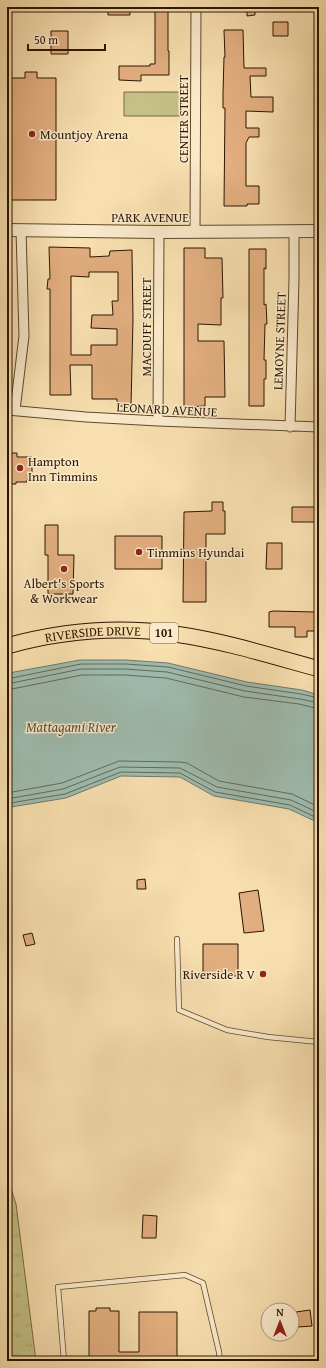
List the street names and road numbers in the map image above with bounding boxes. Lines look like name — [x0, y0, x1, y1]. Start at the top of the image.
street label: CENTER STREET — [174, 74, 193, 163]
street label: PARK AVENUE — [111, 208, 189, 227]
street label: MACDUFF STREET — [137, 277, 156, 376]
street label: LEMOYNE STREET — [268, 291, 291, 391]
street label: LEONARD AVENUE — [116, 397, 218, 422]
street label: RIVERSIDE DRIVE — [43, 621, 141, 647]
road number: 101 — [150, 623, 178, 643]

